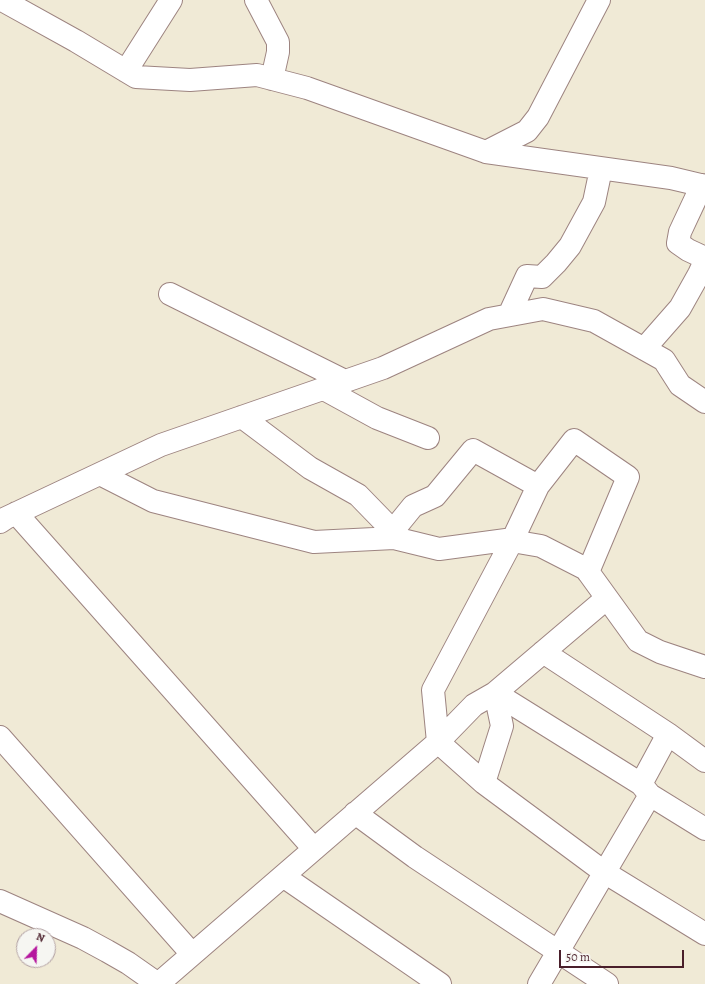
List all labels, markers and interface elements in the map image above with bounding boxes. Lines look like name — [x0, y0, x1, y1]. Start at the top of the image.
north arrow — [16, 928, 56, 968]
text: N — [34, 929, 47, 946]
scale bar — [561, 942, 686, 968]
text: 50 m — [566, 949, 590, 965]

